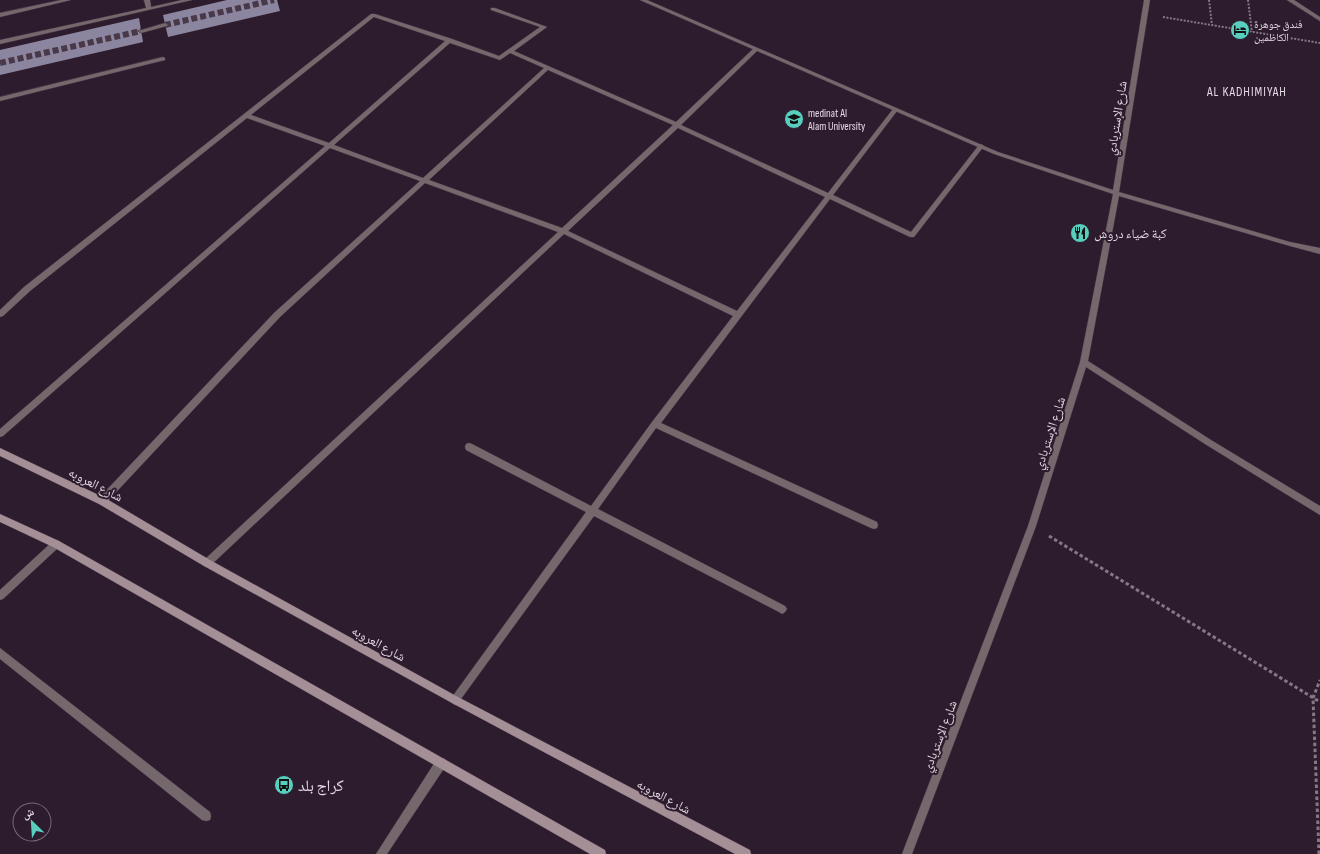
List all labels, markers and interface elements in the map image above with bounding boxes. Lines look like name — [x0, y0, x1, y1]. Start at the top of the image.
place label: فندق جوهرة الكاظمين — [1254, 18, 1303, 44]
hotel icon: فندق جوهرة الكاظمين — [1229, 19, 1251, 41]
street label: شارع الإستربادي — [1103, 80, 1133, 157]
district label: AL KADHIMIYAH — [1206, 84, 1287, 100]
place label: medinat Al Alam University — [807, 107, 866, 133]
school or university icon: medinat Al Alam University — [783, 108, 805, 130]
restaurant icon: كبة ضياء دروش — [1069, 222, 1091, 244]
place label: كبة ضياء دروش — [1094, 226, 1167, 242]
street label: شارع الإستربادي — [1031, 395, 1071, 472]
street label: شارع العروبه — [65, 464, 125, 506]
street label: شارع العروبه — [348, 623, 408, 666]
street label: شارع الإستربادي — [919, 698, 963, 775]
bus stop icon: كراج بلد — [273, 774, 295, 796]
street label: شارع العروبه — [633, 776, 693, 819]
place label: كراج بلد — [298, 777, 344, 796]
north arrow — [12, 802, 52, 842]
text: ش — [20, 805, 37, 823]

